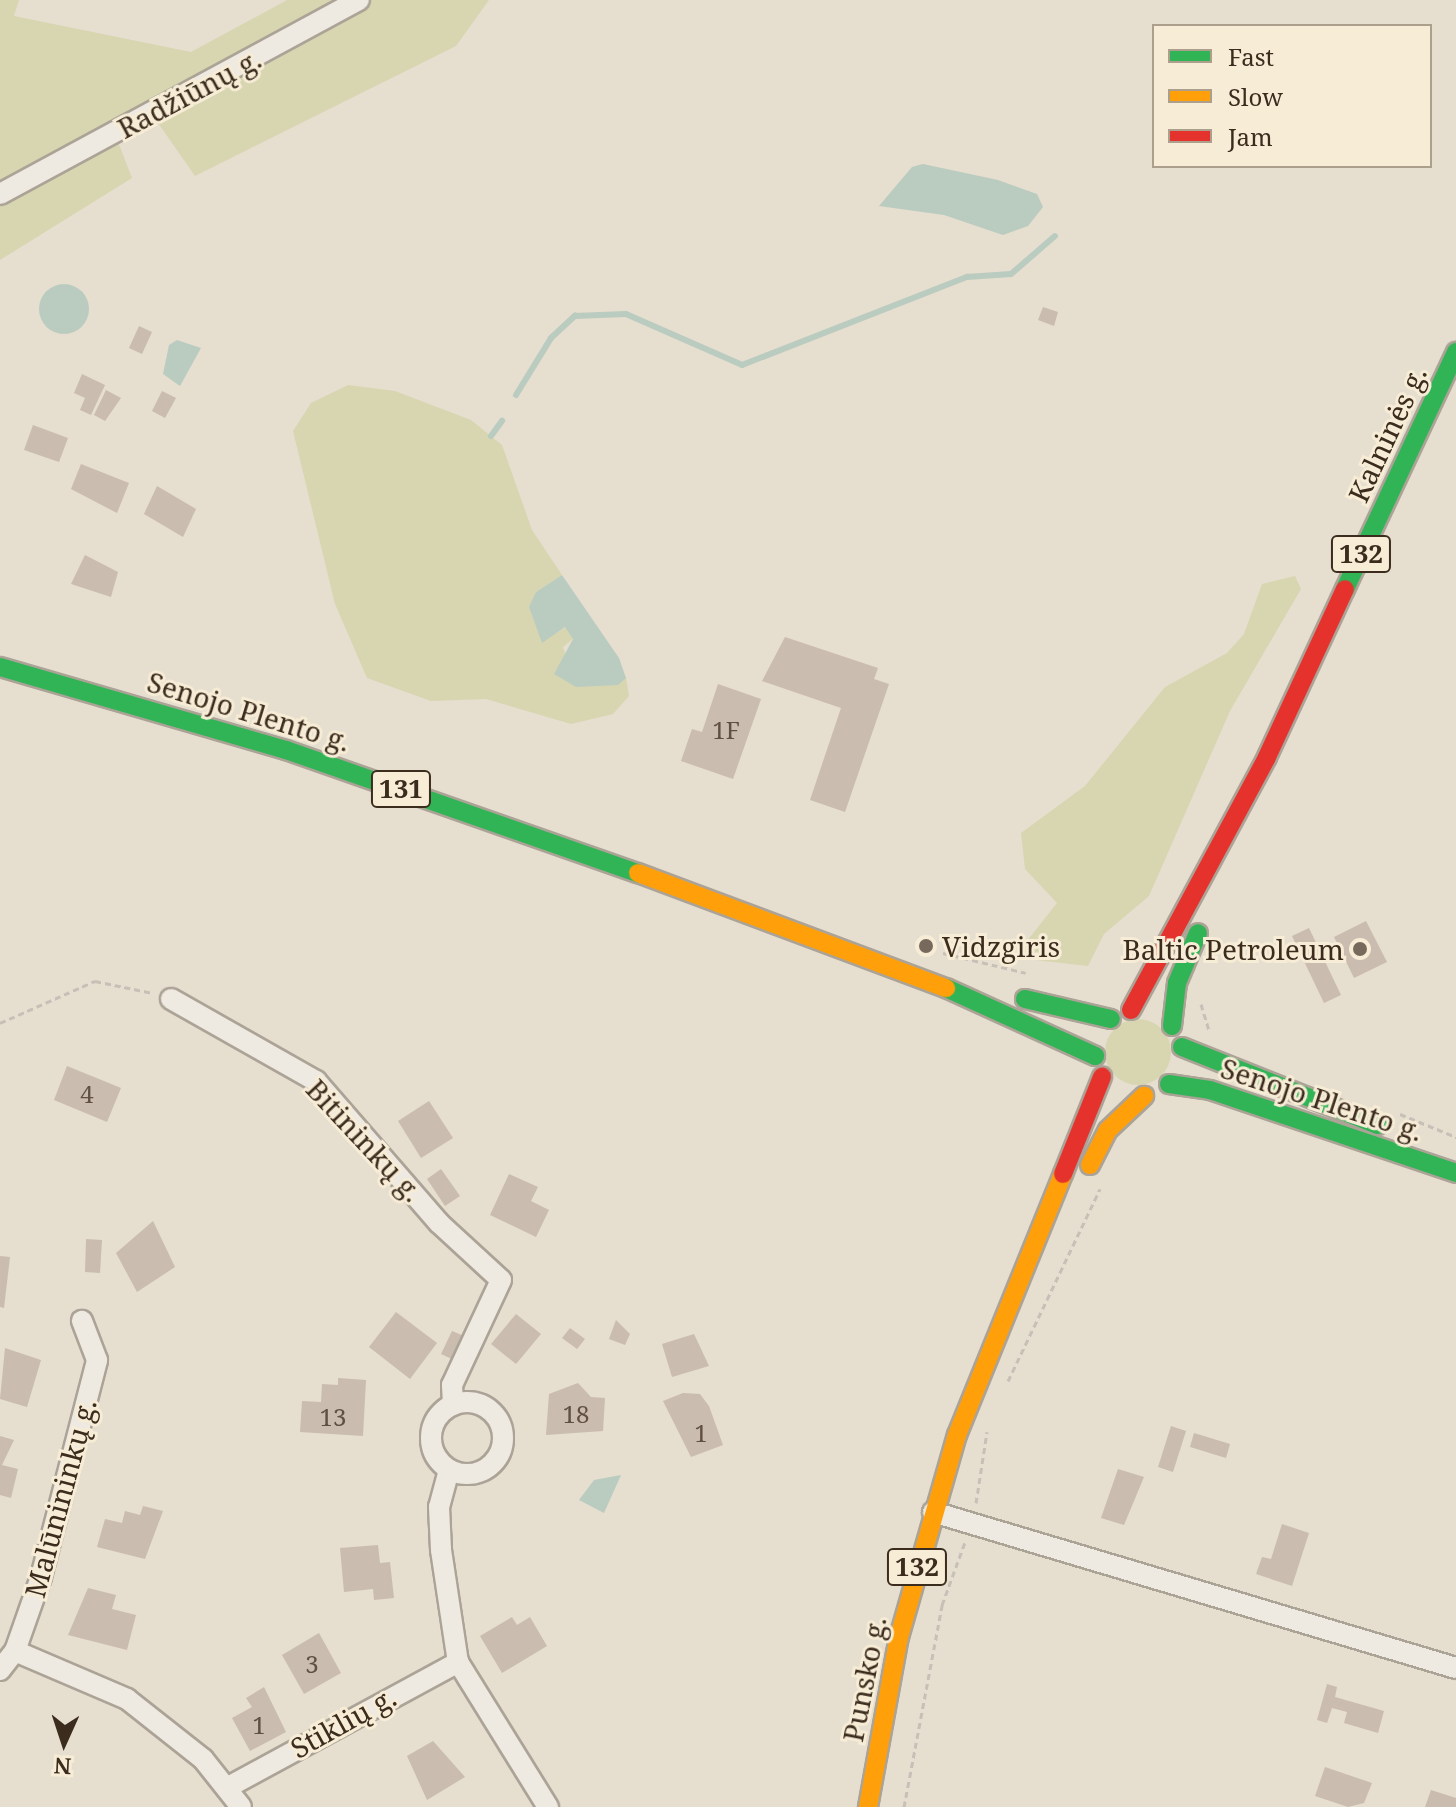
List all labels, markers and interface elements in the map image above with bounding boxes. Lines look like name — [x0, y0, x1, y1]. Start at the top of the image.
legend — [1152, 24, 1432, 168]
text: Fast — [1228, 40, 1274, 73]
street label: Radžiūnų g. — [112, 41, 266, 145]
text: Slow — [1228, 80, 1283, 113]
text: Jam — [1228, 120, 1273, 153]
street label: Kalninės g. — [1341, 361, 1433, 507]
road number: 132 — [1329, 532, 1393, 576]
street label: Senojo Plento g. — [144, 664, 354, 758]
house number: 1F — [712, 716, 740, 744]
road number: 131 — [369, 767, 433, 811]
place label: Vidzgiris — [942, 929, 1060, 963]
place label: Baltic Petroleum — [1122, 932, 1344, 966]
marker: Vidzgiris — [917, 937, 935, 955]
marker: Baltic Petroleum — [1351, 940, 1369, 958]
street label: Senojo Plento g. — [1217, 1051, 1427, 1147]
street label: Bitininkų g. — [300, 1072, 430, 1208]
house number: 4 — [80, 1080, 94, 1108]
street label: Malūnininkų g. — [17, 1395, 103, 1601]
house number: 18 — [563, 1400, 589, 1428]
house number: 13 — [320, 1403, 346, 1431]
house number: 1 — [694, 1419, 708, 1447]
road number: 132 — [885, 1545, 949, 1589]
street label: Punsko g. — [835, 1614, 893, 1744]
house number: 3 — [305, 1650, 319, 1678]
street label: Stiklių g. — [284, 1679, 402, 1765]
north arrow — [24, 1703, 104, 1783]
house number: 1 — [252, 1711, 266, 1739]
text: N — [53, 1752, 72, 1782]

